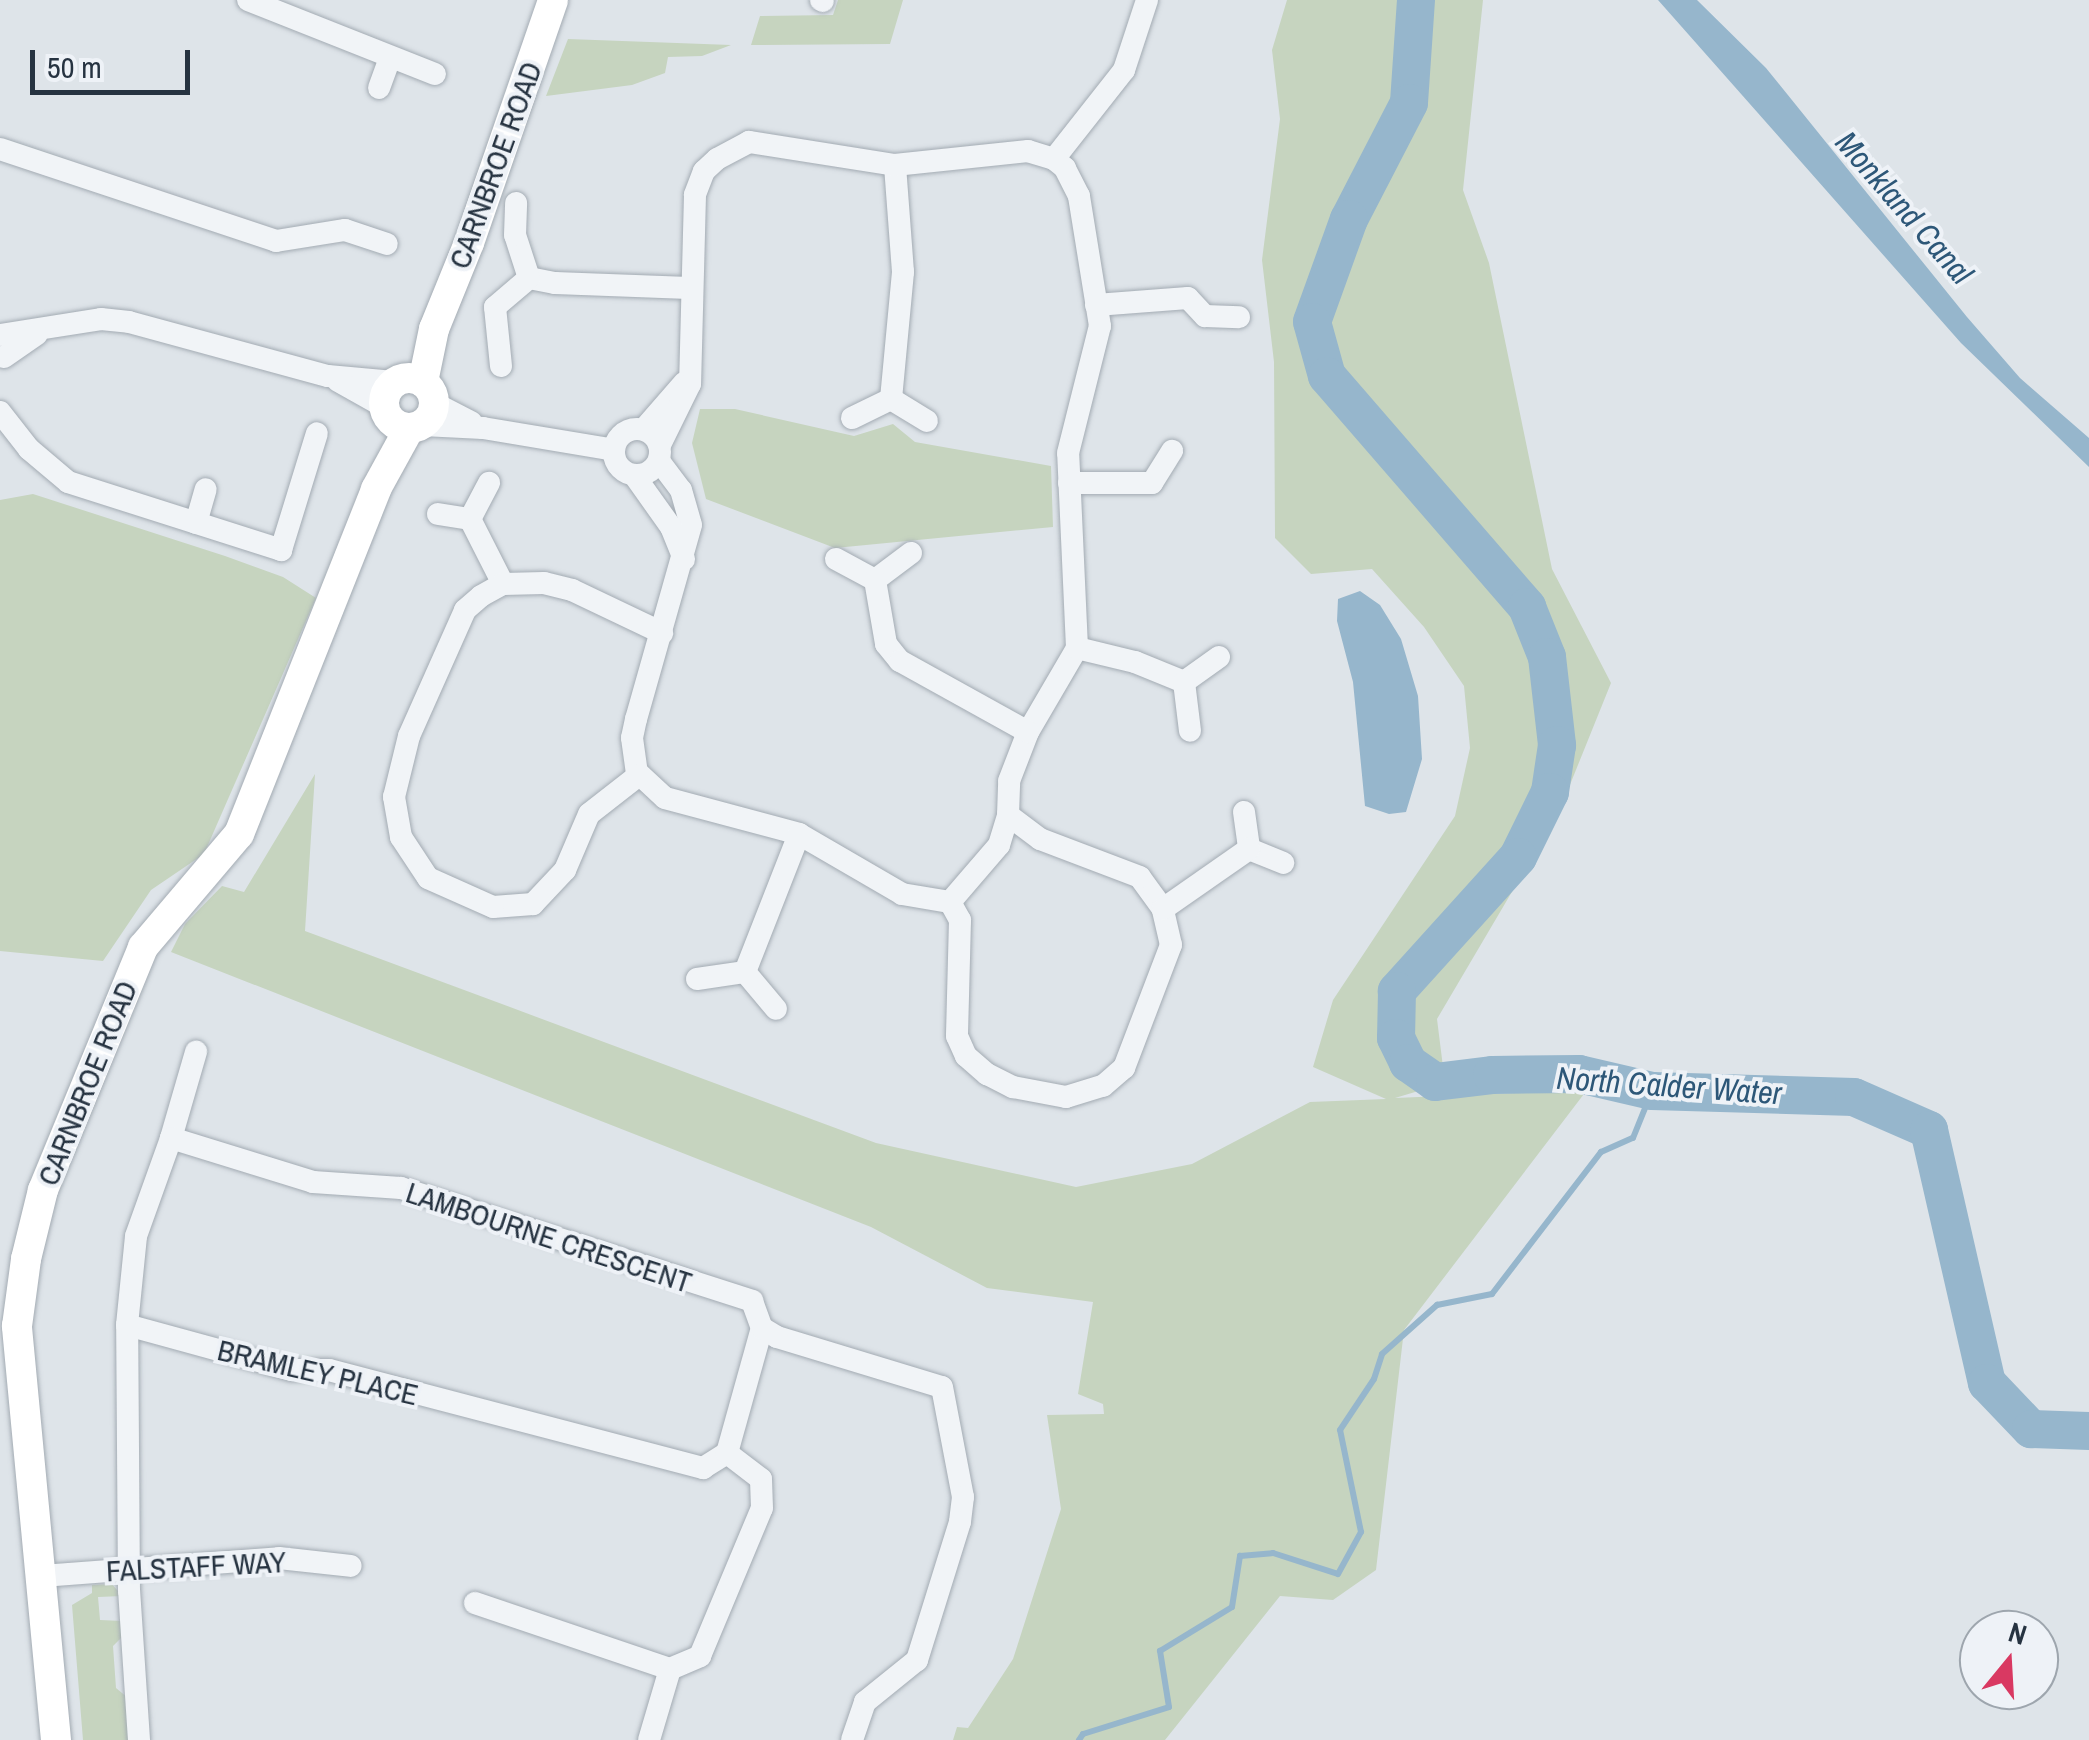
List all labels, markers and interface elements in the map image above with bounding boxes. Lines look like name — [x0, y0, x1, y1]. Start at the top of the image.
scale bar — [35, 30, 195, 92]
text: 50 m — [47, 47, 102, 87]
street label: CARNBROE ROAD — [441, 57, 549, 273]
water label: Monkland Canal — [1827, 124, 1981, 292]
street label: CARNBROE ROAD — [30, 976, 144, 1190]
water label: North Calder Water — [1555, 1059, 1783, 1113]
street label: LAMBOURNE CRESCENT — [402, 1174, 696, 1300]
street label: BRAMLEY PLACE — [214, 1331, 422, 1413]
street label: FALSTAFF WAY — [105, 1543, 287, 1589]
north arrow — [1959, 1610, 2059, 1710]
text: N — [2004, 1613, 2031, 1654]

